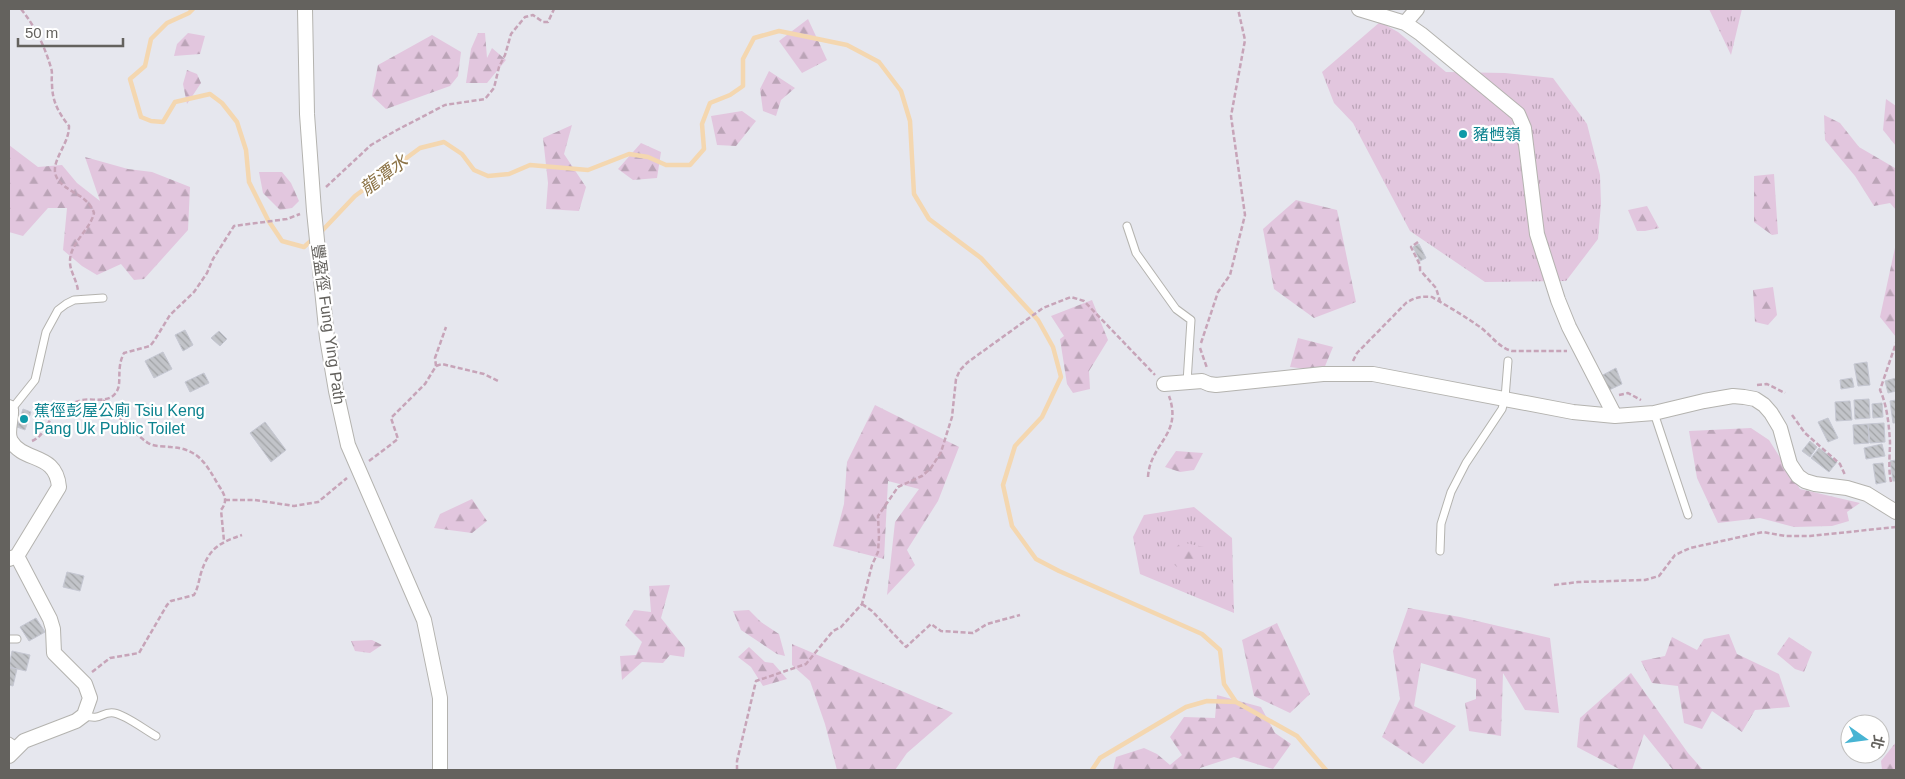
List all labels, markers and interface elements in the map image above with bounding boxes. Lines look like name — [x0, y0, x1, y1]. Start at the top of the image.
scale bar — [18, 15, 122, 47]
text: 50 m — [25, 24, 58, 41]
place label: 豬乸嶺 — [1473, 126, 1521, 143]
marker: 豬乸嶺 — [1457, 128, 1469, 140]
water label: 龍潭水 — [356, 150, 412, 199]
street label: 豐盈徑 Fung Ying Path — [309, 243, 348, 405]
place label: 蕉徑彭屋公廁 Tsiu Keng Pang Uk Public Toilet — [34, 401, 205, 437]
marker: 蕉徑彭屋公廁 Tsiu Keng Pang Uk Public Toilet — [18, 413, 30, 425]
north arrow — [1840, 714, 1890, 764]
text: 北 — [1868, 733, 1887, 751]

